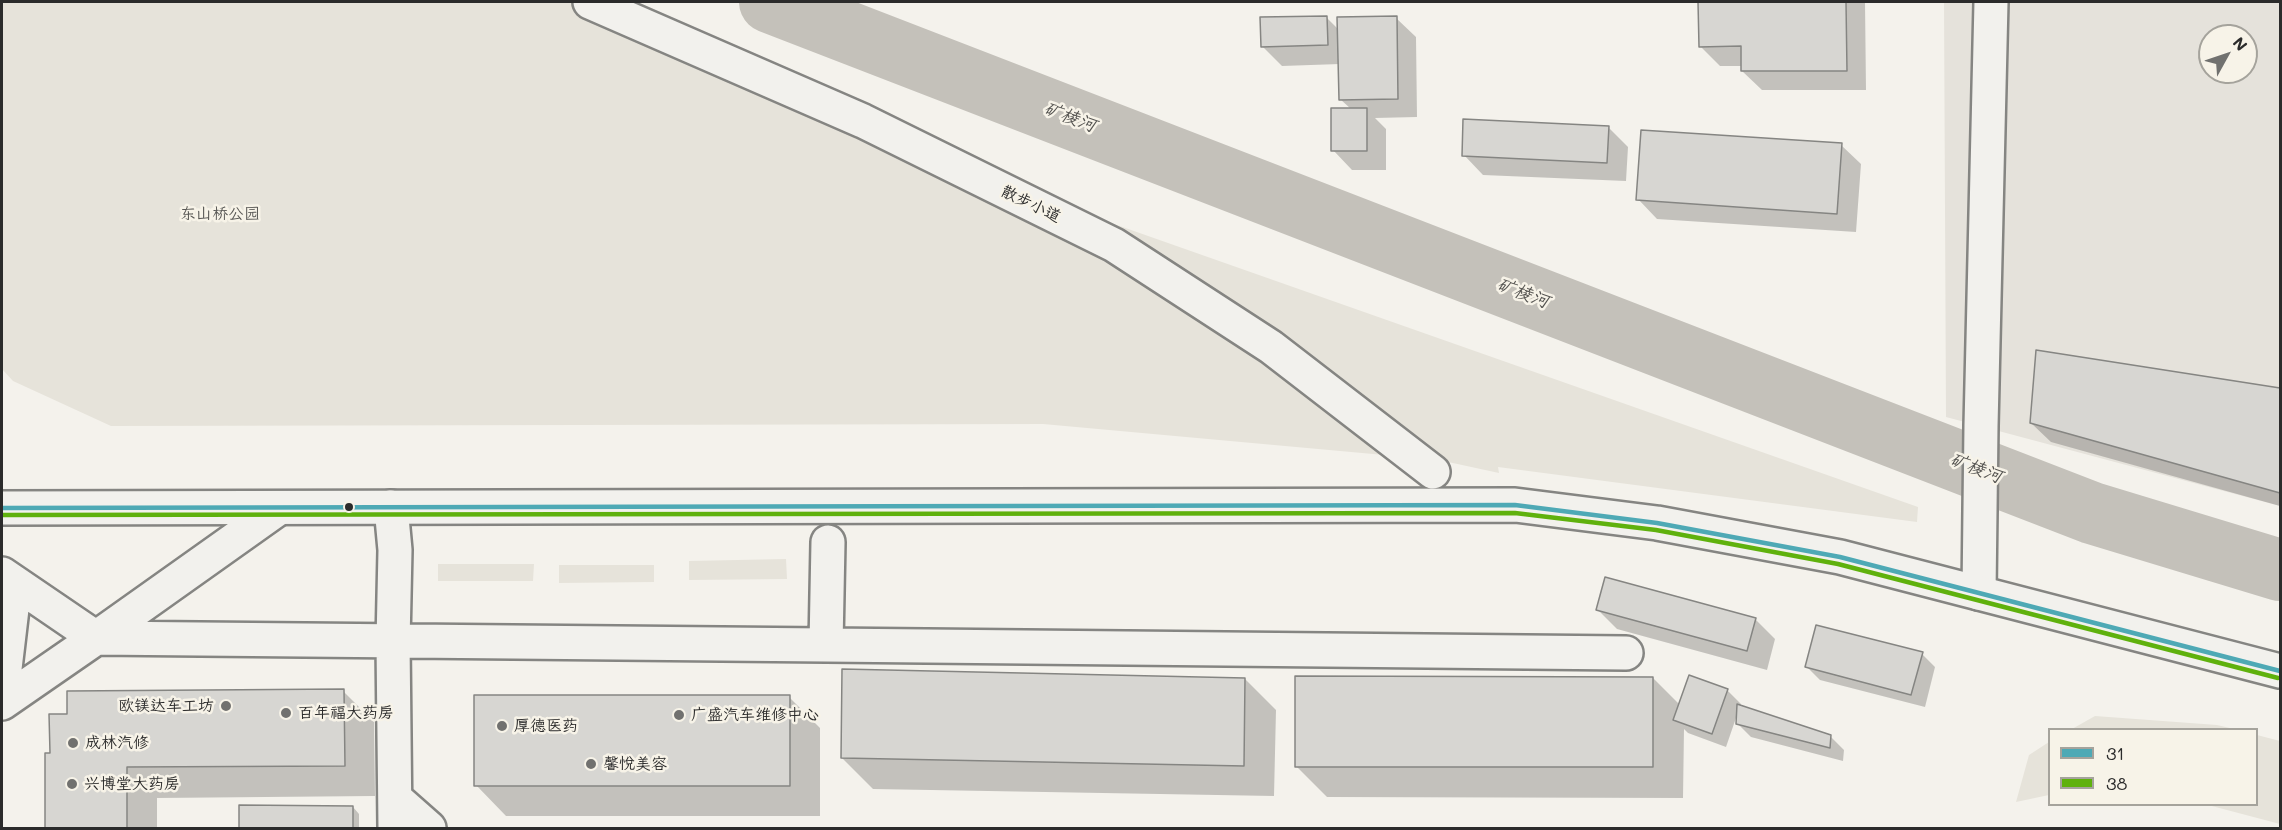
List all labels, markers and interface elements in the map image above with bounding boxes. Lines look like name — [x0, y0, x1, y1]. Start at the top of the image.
north arrow — [2198, 24, 2258, 84]
text: N — [2229, 32, 2253, 55]
water label: 矿棱河 — [1041, 97, 1099, 137]
street label: 散步小道 — [998, 181, 1064, 227]
park label: 东山桥公园 — [180, 204, 260, 224]
water label: 矿棱河 — [1494, 273, 1552, 313]
water label: 矿棱河 — [1947, 448, 2005, 488]
unlabelled marker — [343, 501, 355, 513]
place label: 欧镁达车工坊 — [118, 696, 214, 716]
marker: 欧镁达车工坊 — [219, 699, 233, 713]
place label: 百年福大药房 — [298, 703, 394, 723]
place label: 广盛汽车维修中心 — [691, 705, 819, 725]
marker: 百年福大药房 — [279, 706, 293, 720]
marker: 广盛汽车维修中心 — [672, 708, 686, 722]
place label: 厚德医药 — [514, 716, 578, 736]
marker: 厚德医药 — [495, 719, 509, 733]
legend — [2048, 728, 2258, 806]
place label: 成林汽修 — [85, 733, 149, 753]
marker: 成林汽修 — [66, 736, 80, 750]
text: 31 — [2106, 741, 2125, 765]
place label: 馨悦美容 — [603, 754, 667, 774]
marker: 馨悦美容 — [584, 757, 598, 771]
text: 38 — [2106, 771, 2127, 795]
place label: 兴博堂大药房 — [84, 774, 180, 794]
marker: 兴博堂大药房 — [65, 777, 79, 791]

